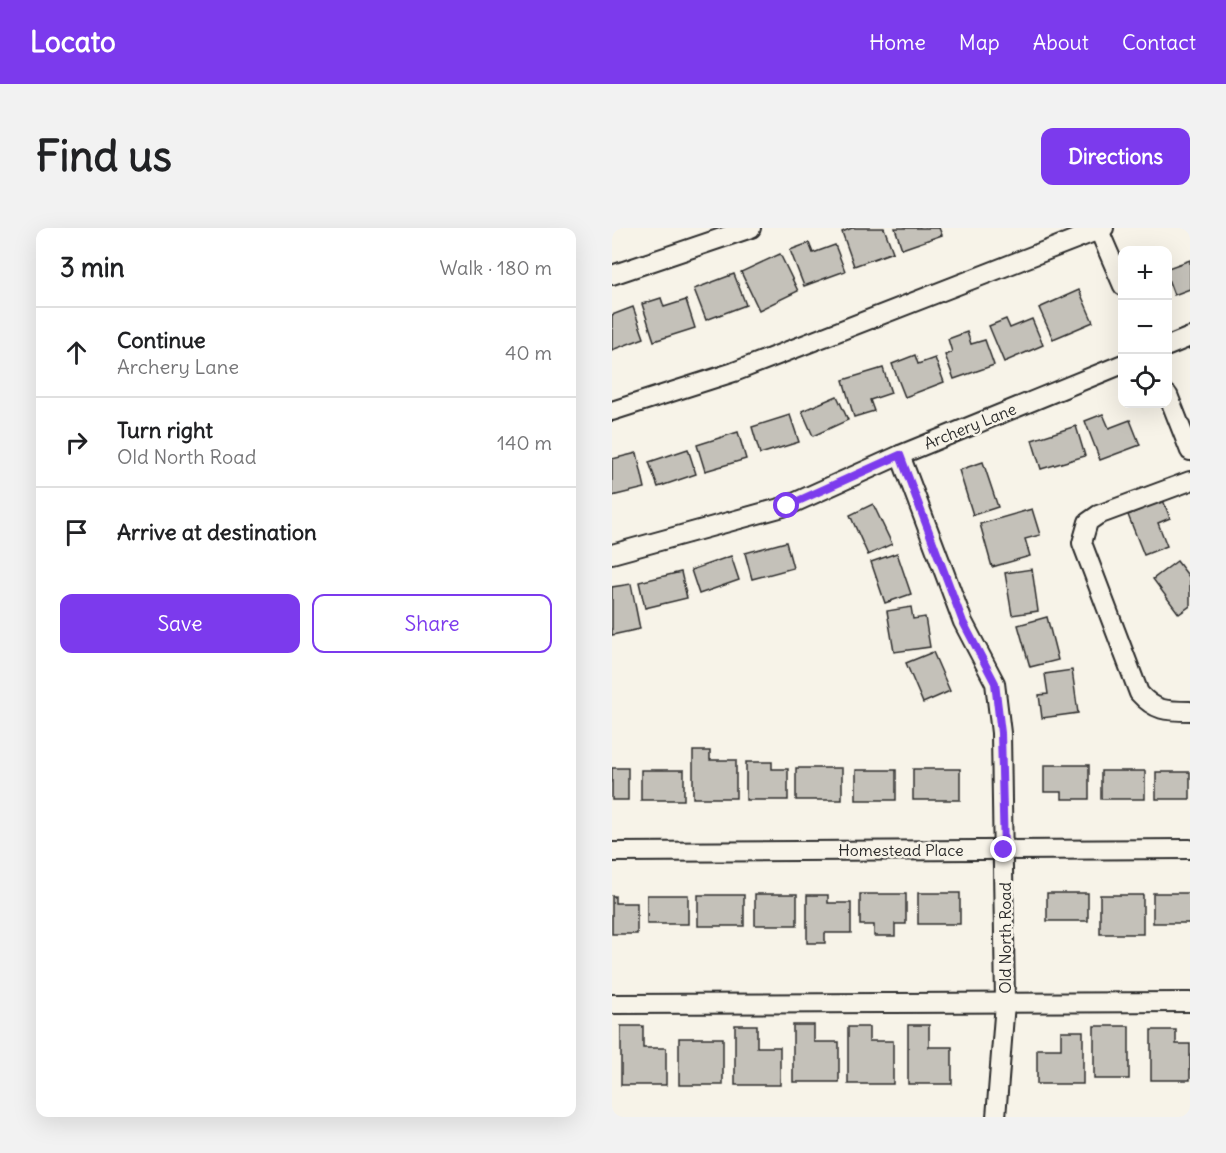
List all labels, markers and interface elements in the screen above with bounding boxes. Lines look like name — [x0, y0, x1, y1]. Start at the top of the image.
text: Locato — [30, 24, 116, 60]
text: Home — [869, 29, 926, 56]
text: Map — [959, 29, 1000, 56]
text: About — [1033, 29, 1089, 56]
text: Contact — [1122, 29, 1196, 56]
button: Directions — [1041, 128, 1190, 185]
text: Find us — [36, 130, 172, 182]
map controls — [1118, 246, 1172, 408]
button: + — [1118, 246, 1172, 300]
text: 3 min — [60, 251, 125, 284]
text: Walk · 180 m — [440, 255, 552, 280]
button: − — [1118, 300, 1172, 354]
text: Continue — [117, 326, 206, 354]
icon: ahead — [60, 336, 93, 369]
text: 40 m — [505, 340, 552, 365]
text: Archery Lane — [117, 354, 239, 379]
button: locate — [1118, 354, 1172, 408]
street label: Archery Lane — [921, 398, 1019, 454]
text: Turn right — [117, 416, 213, 444]
icon: right — [60, 426, 93, 459]
text: 140 m — [497, 430, 552, 455]
text: Old North Road — [117, 444, 256, 469]
route start — [773, 492, 799, 518]
icon: arrive — [60, 516, 93, 549]
text: Arrive at destination — [117, 518, 317, 546]
button: Save — [60, 594, 300, 653]
button: Share — [312, 594, 552, 653]
route end — [990, 836, 1016, 862]
street label: Homestead Place — [838, 840, 964, 860]
street label: Old North Road — [995, 882, 1015, 994]

